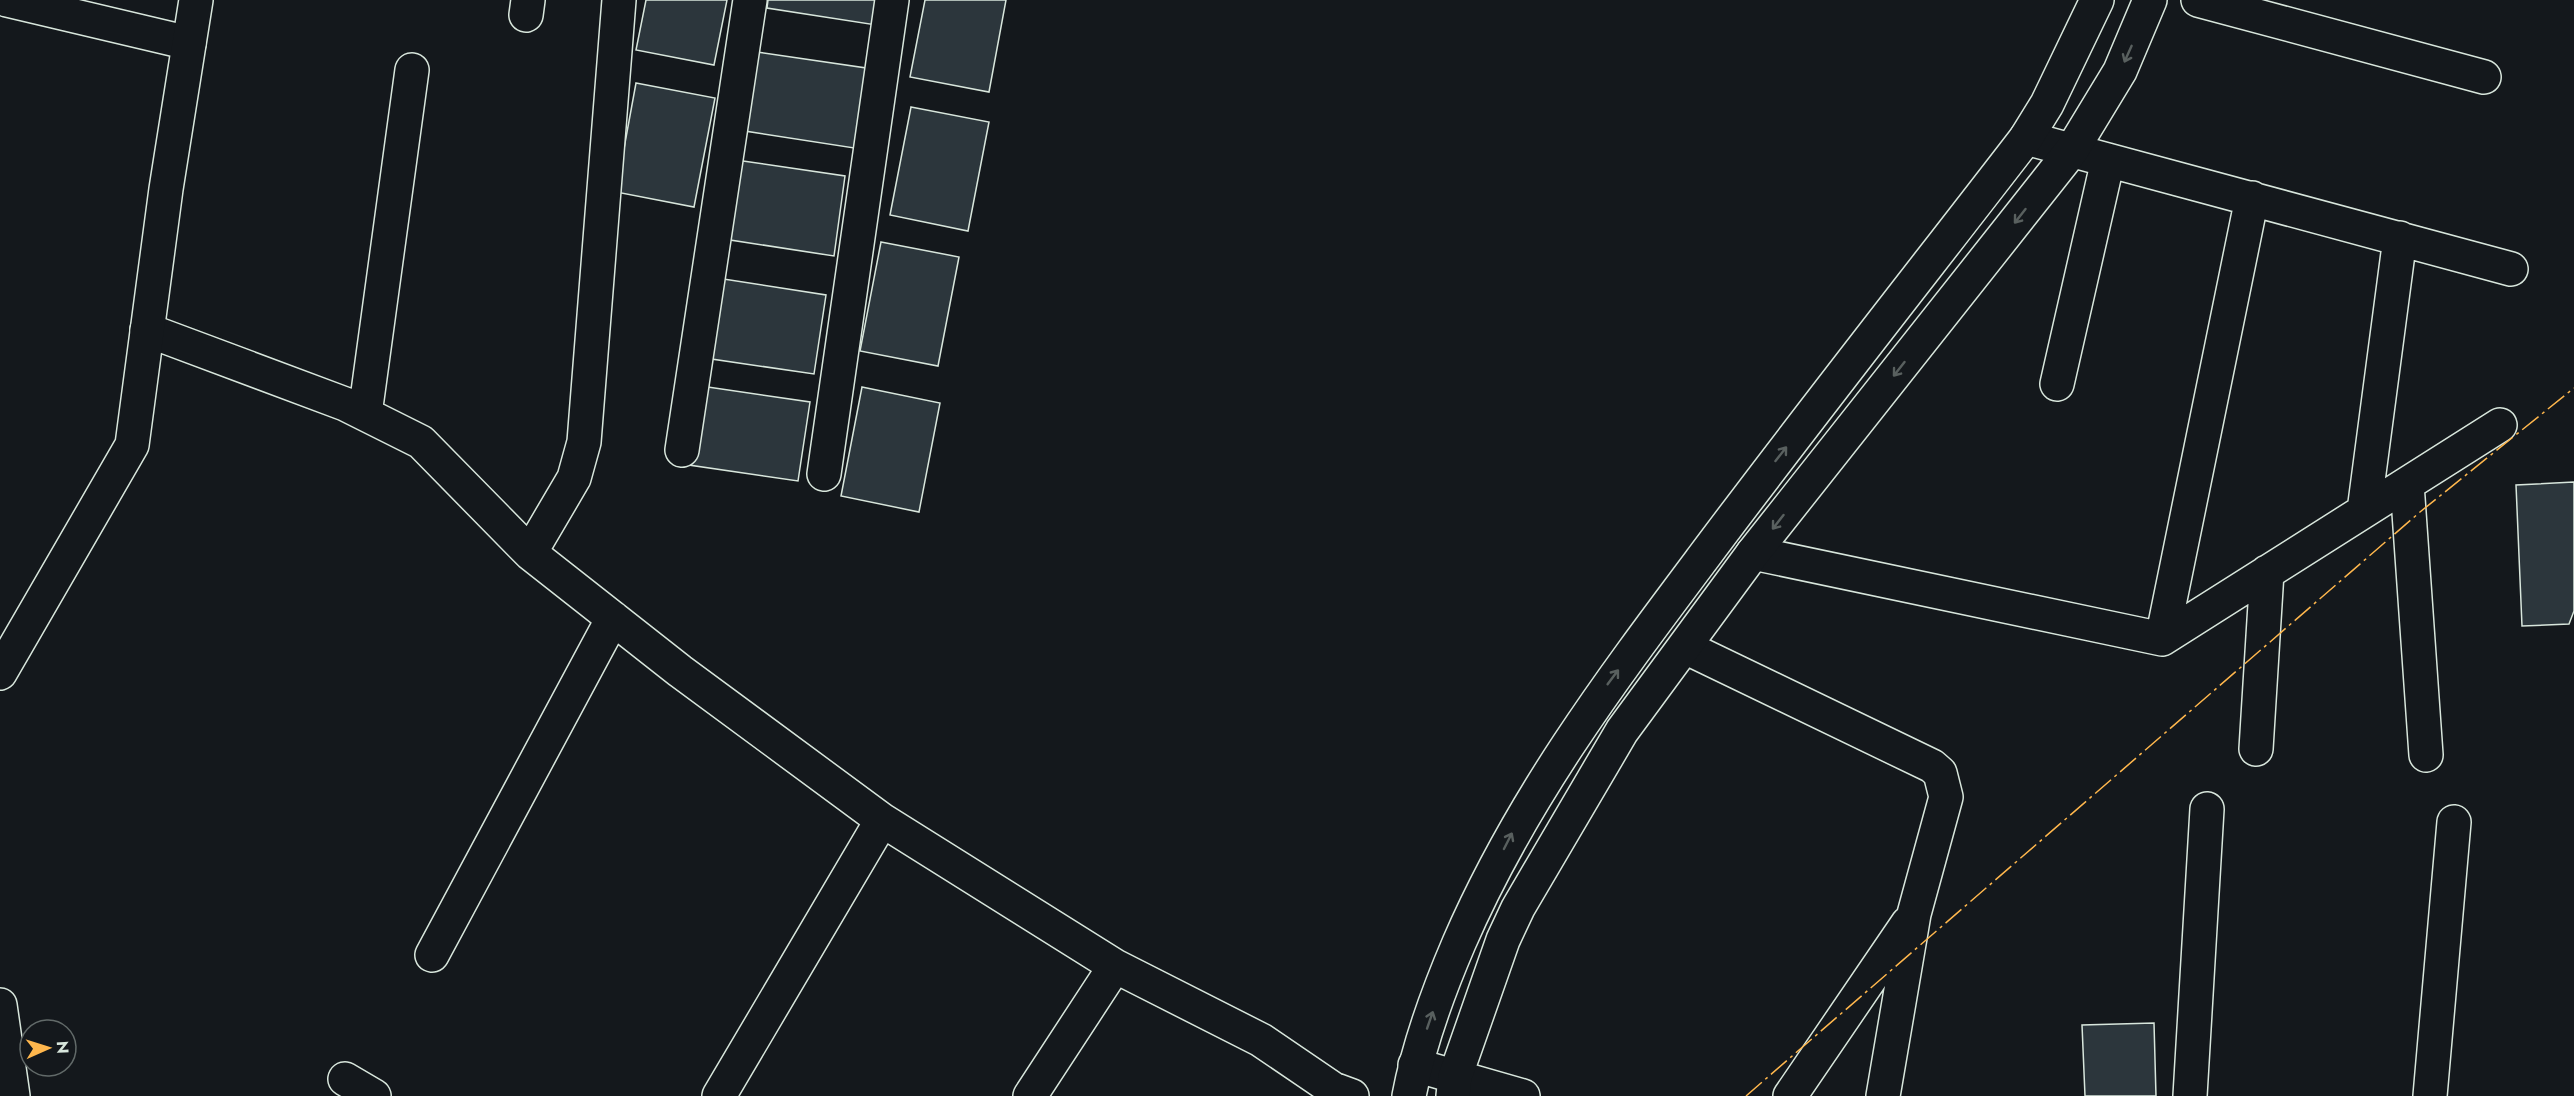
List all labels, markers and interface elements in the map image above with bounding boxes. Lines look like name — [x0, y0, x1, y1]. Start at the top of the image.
one-way arrow — [2122, 45, 2133, 63]
one-way arrow — [2014, 208, 2027, 224]
one-way arrow — [1892, 361, 1905, 377]
one-way arrow — [1775, 447, 1787, 463]
one-way arrow — [1771, 513, 1784, 529]
one-way arrow — [1607, 670, 1620, 686]
one-way arrow — [1502, 833, 1514, 850]
one-way arrow — [1425, 1010, 1436, 1029]
north arrow — [18, 1018, 78, 1078]
text: N — [51, 1040, 74, 1054]

